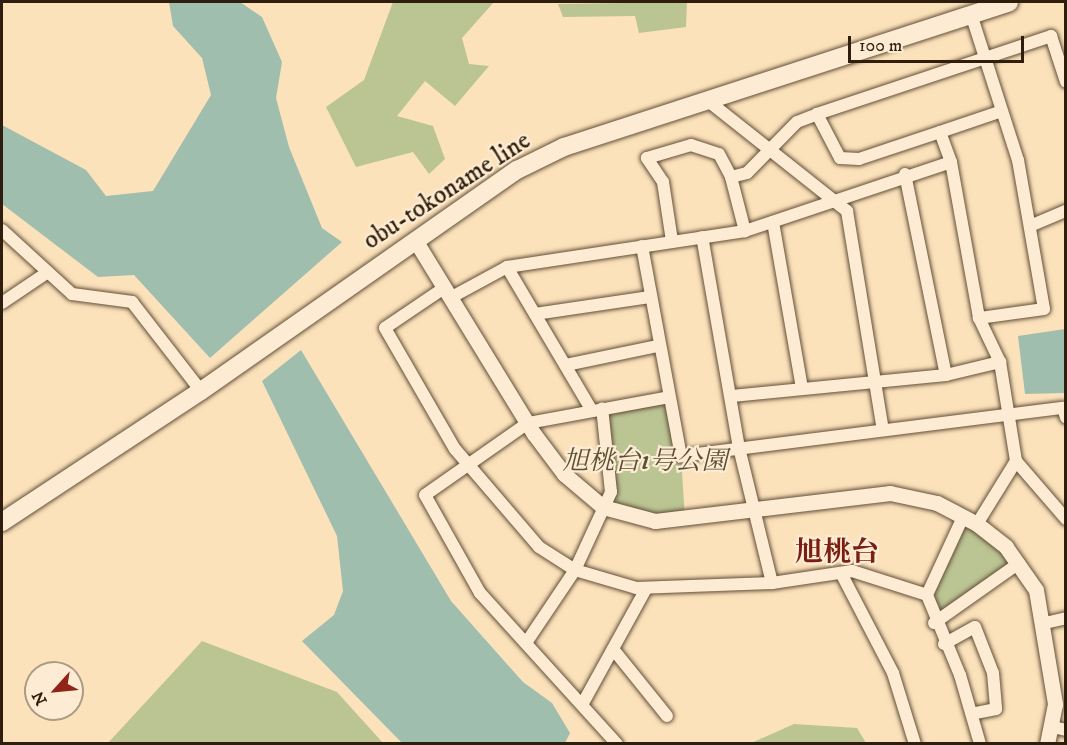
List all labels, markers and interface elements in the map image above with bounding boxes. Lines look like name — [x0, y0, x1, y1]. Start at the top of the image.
scale bar — [851, 24, 1026, 62]
text: 100 m — [859, 35, 902, 57]
street label: obu-tokoname line — [357, 125, 537, 257]
park label: 旭桃台1号公園 — [562, 446, 728, 478]
district label: 旭桃台 — [795, 536, 879, 570]
north arrow — [24, 661, 84, 721]
text: N — [28, 688, 52, 709]

